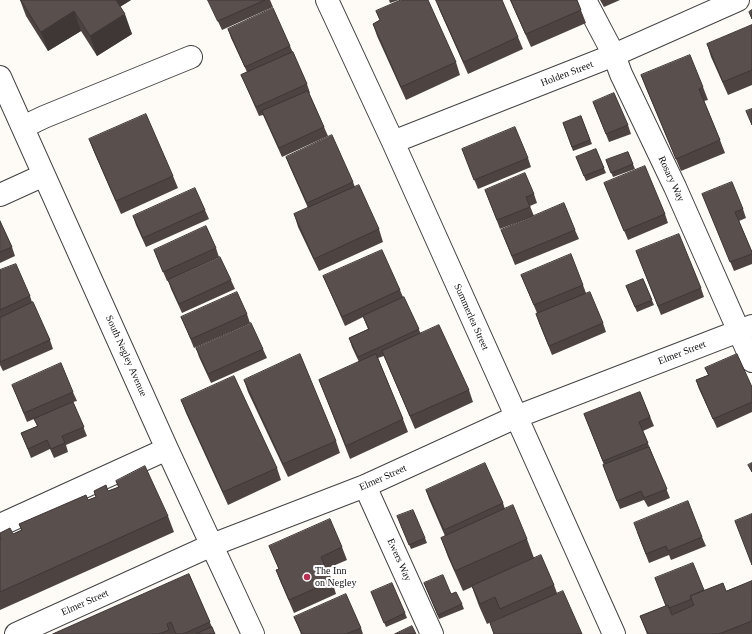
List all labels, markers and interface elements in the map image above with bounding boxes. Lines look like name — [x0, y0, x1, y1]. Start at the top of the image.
street label: Holden Street — [539, 58, 595, 90]
street label: Rosary Way — [655, 154, 687, 204]
street label: Summerlea Street — [451, 282, 491, 352]
street label: South Negley Avenue — [103, 314, 149, 398]
street label: Elmer Street — [656, 338, 708, 368]
street label: Elmer Street — [358, 462, 408, 494]
street label: Ewers Way — [384, 537, 414, 583]
place label: The Inn on Negley — [315, 565, 356, 588]
marker: The Inn on Negley — [302, 572, 312, 582]
street label: Elmer Street — [60, 587, 110, 619]

